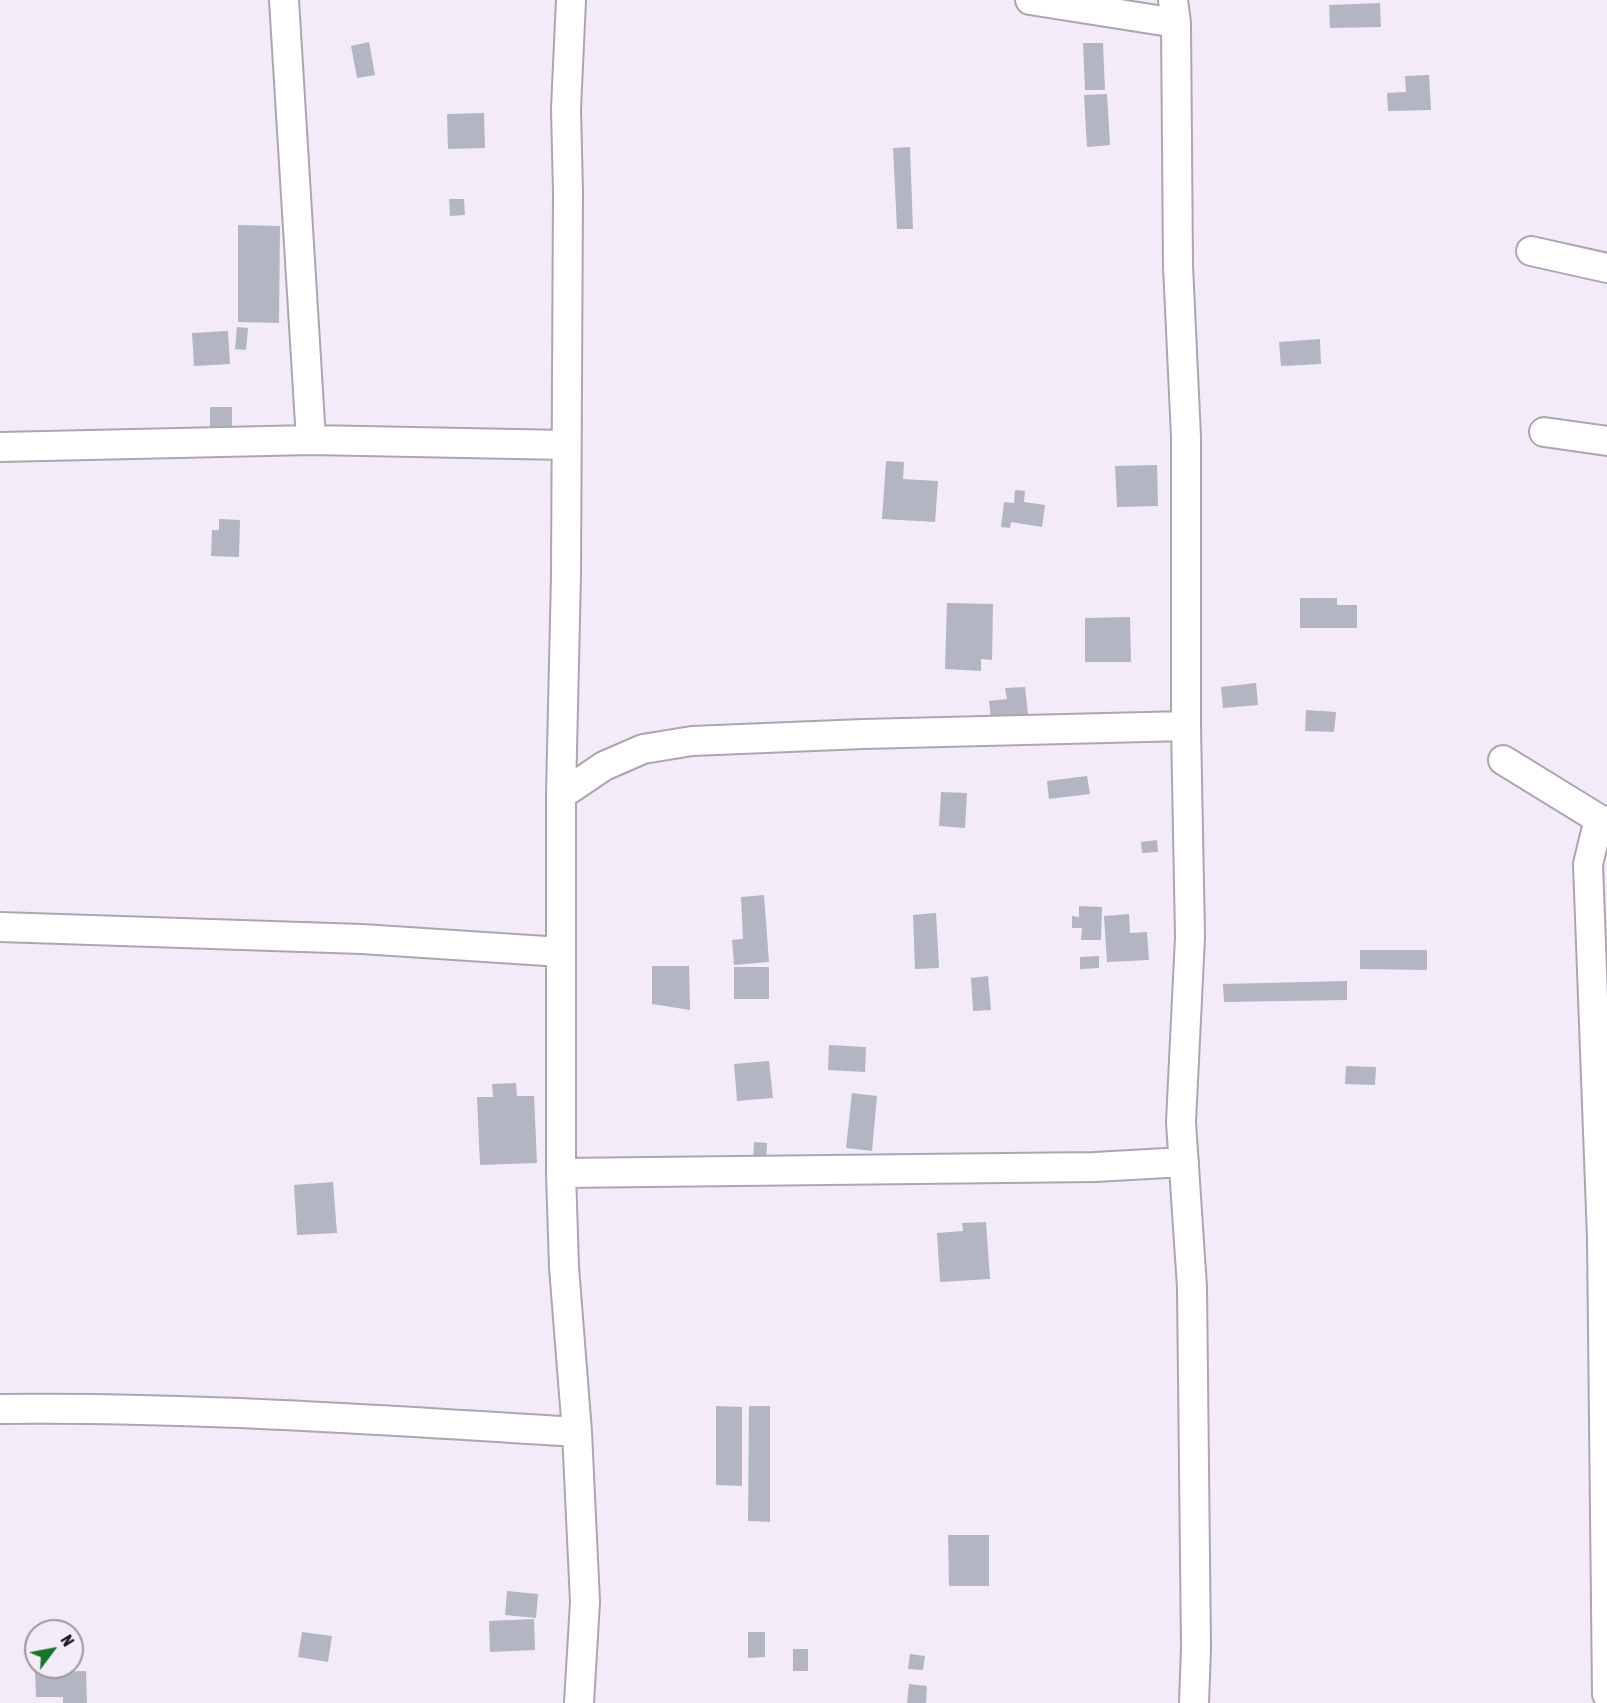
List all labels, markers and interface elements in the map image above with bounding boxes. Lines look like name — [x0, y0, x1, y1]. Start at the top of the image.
north arrow — [24, 1619, 84, 1679]
text: N — [57, 1632, 78, 1649]

